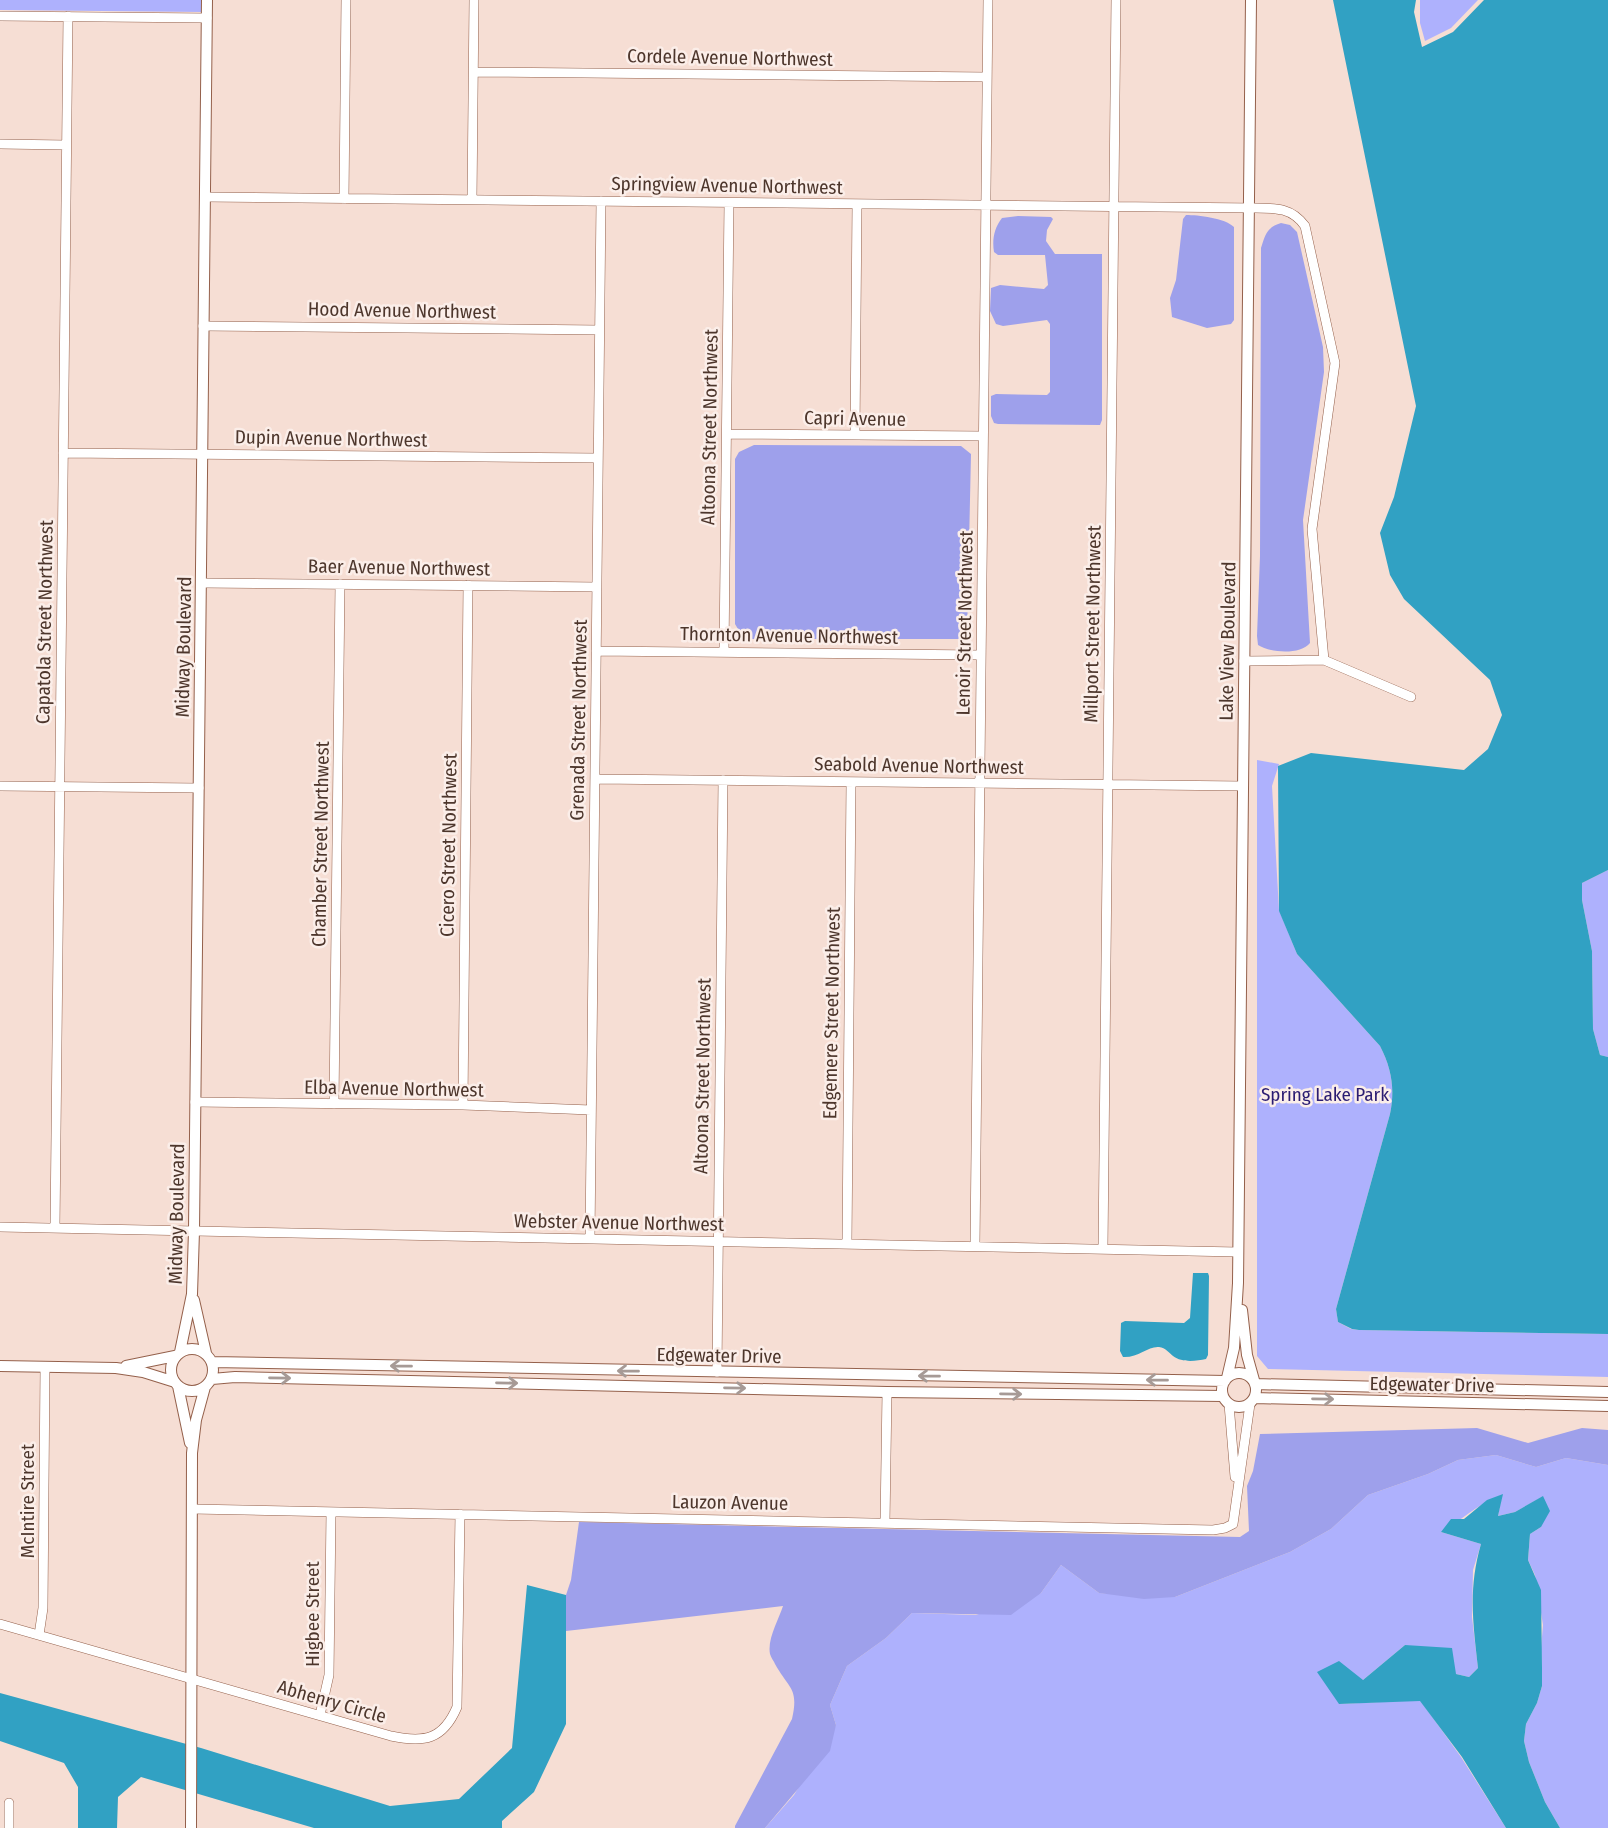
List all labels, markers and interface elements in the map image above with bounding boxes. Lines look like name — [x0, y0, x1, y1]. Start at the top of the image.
street label: Cordele Avenue Northwest — [627, 44, 834, 71]
street label: Springview Avenue Northwest — [611, 172, 844, 199]
street label: Hood Avenue Northwest — [308, 297, 497, 324]
street label: Altoona Street Northwest — [696, 328, 723, 525]
street label: Capri Avenue — [804, 406, 906, 431]
street label: Dupin Avenue Northwest — [235, 425, 428, 452]
street label: Capatola Street Northwest — [31, 519, 58, 724]
street label: Millport Street Northwest — [1079, 524, 1106, 723]
street label: Lenoir Street Northwest — [951, 530, 978, 716]
street label: Baer Avenue Northwest — [308, 554, 491, 581]
street label: Lake View Boulevard — [1215, 561, 1240, 721]
street label: Midway Boulevard — [171, 576, 196, 718]
street label: Grenada Street Northwest — [565, 618, 592, 821]
street label: Thornton Avenue Northwest — [680, 622, 899, 649]
street label: Chamber Street Northwest — [307, 740, 334, 947]
street label: Cicero Street Northwest — [435, 752, 462, 937]
street label: Seabold Avenue Northwest — [814, 752, 1025, 779]
street label: Edgemere Street Northwest — [818, 906, 845, 1119]
street label: Altoona Street Northwest — [689, 977, 716, 1174]
street label: Elba Avenue Northwest — [304, 1075, 485, 1102]
park label: Spring Lake Park — [1261, 1083, 1389, 1106]
street label: Midway Boulevard — [164, 1143, 189, 1285]
street label: Webster Avenue Northwest — [514, 1209, 725, 1236]
street label: Edgewater Drive — [656, 1343, 782, 1368]
one-way arrow — [389, 1360, 412, 1373]
one-way arrow — [617, 1364, 640, 1377]
one-way arrow — [918, 1369, 941, 1383]
one-way arrow — [268, 1371, 291, 1385]
street label: Edgewater Drive — [1369, 1372, 1495, 1397]
one-way arrow — [1145, 1373, 1168, 1386]
one-way arrow — [496, 1376, 519, 1390]
one-way arrow — [723, 1382, 746, 1395]
one-way arrow — [999, 1387, 1022, 1401]
one-way arrow — [1311, 1392, 1334, 1406]
street label: McIntire Street — [16, 1443, 39, 1558]
street label: Lauzon Avenue — [672, 1490, 788, 1515]
street label: Higbee Street — [301, 1561, 324, 1667]
street label: Abhenry Circle — [275, 1675, 389, 1728]

